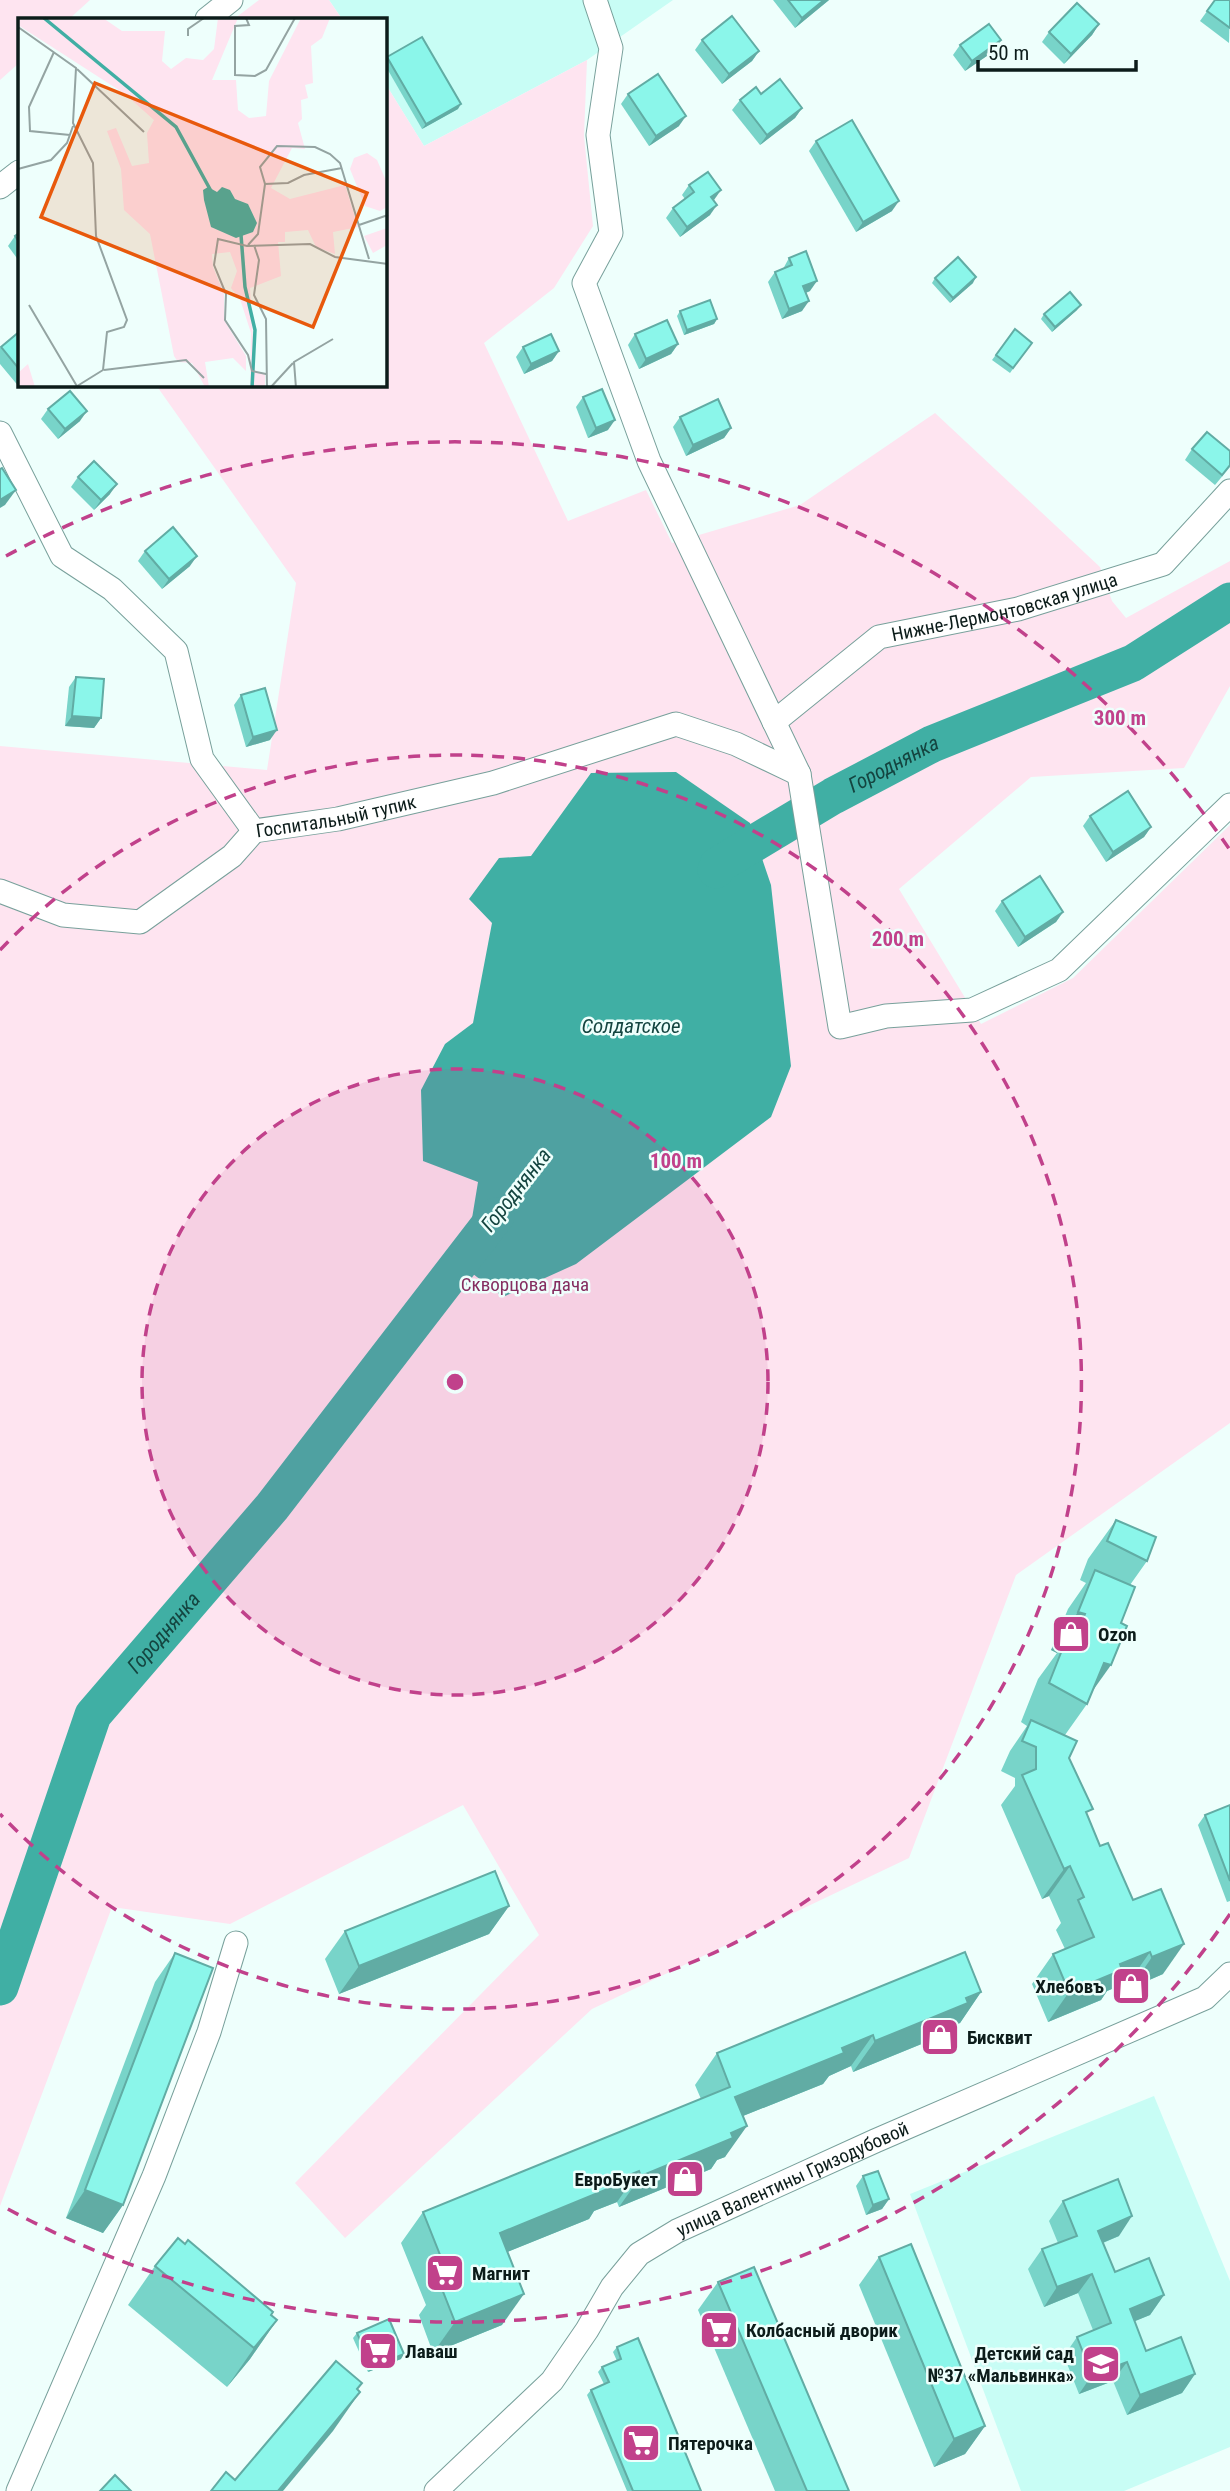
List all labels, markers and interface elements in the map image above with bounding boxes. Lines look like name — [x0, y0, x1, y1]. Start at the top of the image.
inset map — [18, 18, 387, 387]
scale bar — [978, 28, 1136, 72]
text: 50 m — [988, 41, 1029, 65]
street label: Нижне-Лермонтовская улица — [889, 568, 1120, 646]
text: 300 m — [1094, 706, 1146, 730]
water label: Городнянка — [844, 731, 942, 798]
street label: Госпитальный тупик — [255, 790, 418, 843]
text: 200 m — [872, 927, 924, 951]
water label: Солдатское — [581, 1014, 681, 1038]
water label: Городнянка — [476, 1144, 556, 1236]
text: 100 m — [650, 1149, 702, 1173]
park label: Скворцова дача — [461, 1273, 589, 1296]
centre of rings — [443, 1370, 467, 1394]
water label: Городнянка — [122, 1587, 205, 1678]
shop icon: Ozon — [1050, 1613, 1092, 1655]
place label: Ozon — [1098, 1623, 1137, 1646]
shop icon: Хлебовъ — [1110, 1965, 1152, 2007]
place label: Хлебовъ — [1035, 1975, 1104, 1998]
shop icon: Бисквит — [919, 2016, 961, 2058]
place label: Бисквит — [967, 2026, 1033, 2049]
street label: улица Валентины Гризодубовой — [673, 2117, 912, 2242]
shop icon: ЕвроБукет — [664, 2158, 706, 2200]
place label: ЕвроБукет — [574, 2168, 658, 2191]
supermarket icon: Магнит — [424, 2252, 466, 2294]
place label: Магнит — [472, 2262, 530, 2285]
supermarket icon: Колбасный дворик — [698, 2309, 740, 2351]
place label: Колбасный дворик — [746, 2319, 898, 2342]
supermarket icon: Лаваш — [357, 2330, 399, 2372]
place label: Лаваш — [405, 2340, 458, 2363]
place label: Детский сад №37 «Мальвинка» — [928, 2342, 1074, 2387]
school or university icon: Детский сад №37 «Мальвинка» — [1080, 2343, 1122, 2385]
supermarket icon: Пятерочка — [620, 2422, 662, 2464]
place label: Пятерочка — [668, 2432, 753, 2455]

